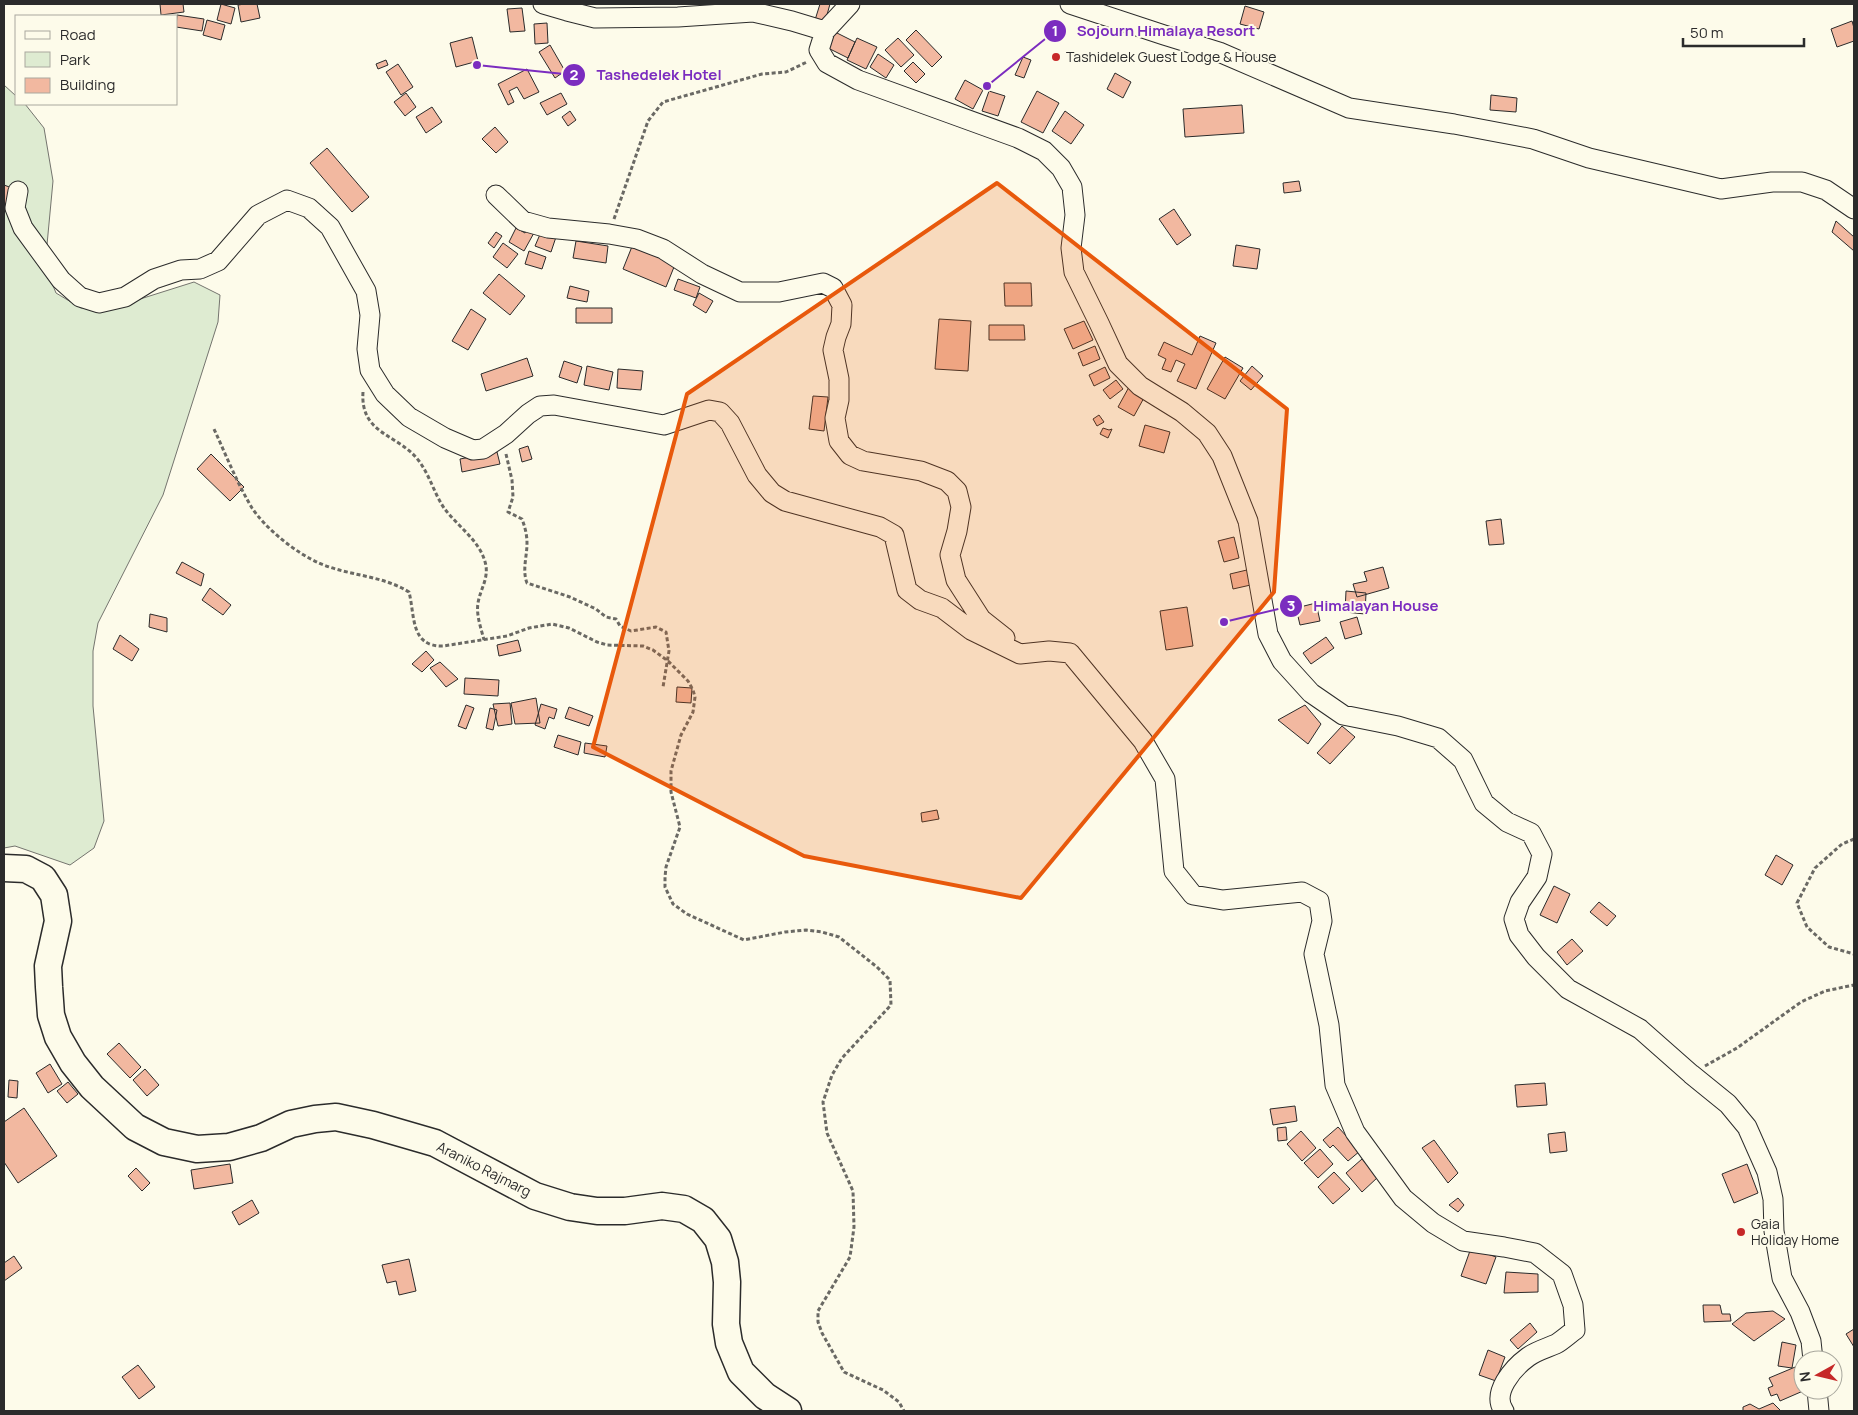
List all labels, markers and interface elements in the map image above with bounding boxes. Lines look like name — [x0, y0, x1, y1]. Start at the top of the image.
legend — [15, 15, 178, 105]
scale bar — [1683, 15, 1804, 47]
callout: Sojourn Himalaya Resort — [1042, 16, 1266, 46]
text: 1 — [1052, 20, 1058, 41]
text: Sojourn Himalaya Resort — [1077, 20, 1255, 41]
text: 50 m — [1690, 22, 1724, 43]
text: Road — [60, 24, 96, 45]
place label: Tashidelek Guest Lodge & House — [1066, 47, 1277, 66]
text: Park — [60, 49, 90, 70]
marker: Tashidelek Guest Lodge & House — [1050, 51, 1062, 63]
callout: Tashedelek Hotel — [562, 60, 732, 90]
text: 2 — [570, 64, 579, 85]
text: Tashedelek Hotel — [596, 64, 722, 85]
text: Building — [60, 74, 115, 95]
callout: Himalayan House — [1278, 591, 1448, 621]
text: 3 — [1287, 595, 1295, 616]
text: Himalayan House — [1313, 595, 1439, 616]
street label: Araniko Rajmarg — [434, 1137, 535, 1201]
place label: Gaia Holiday Home — [1751, 1214, 1839, 1249]
marker: Gaia Holiday Home — [1735, 1226, 1747, 1238]
north arrow — [1793, 1350, 1843, 1400]
text: N — [1795, 1371, 1815, 1383]

